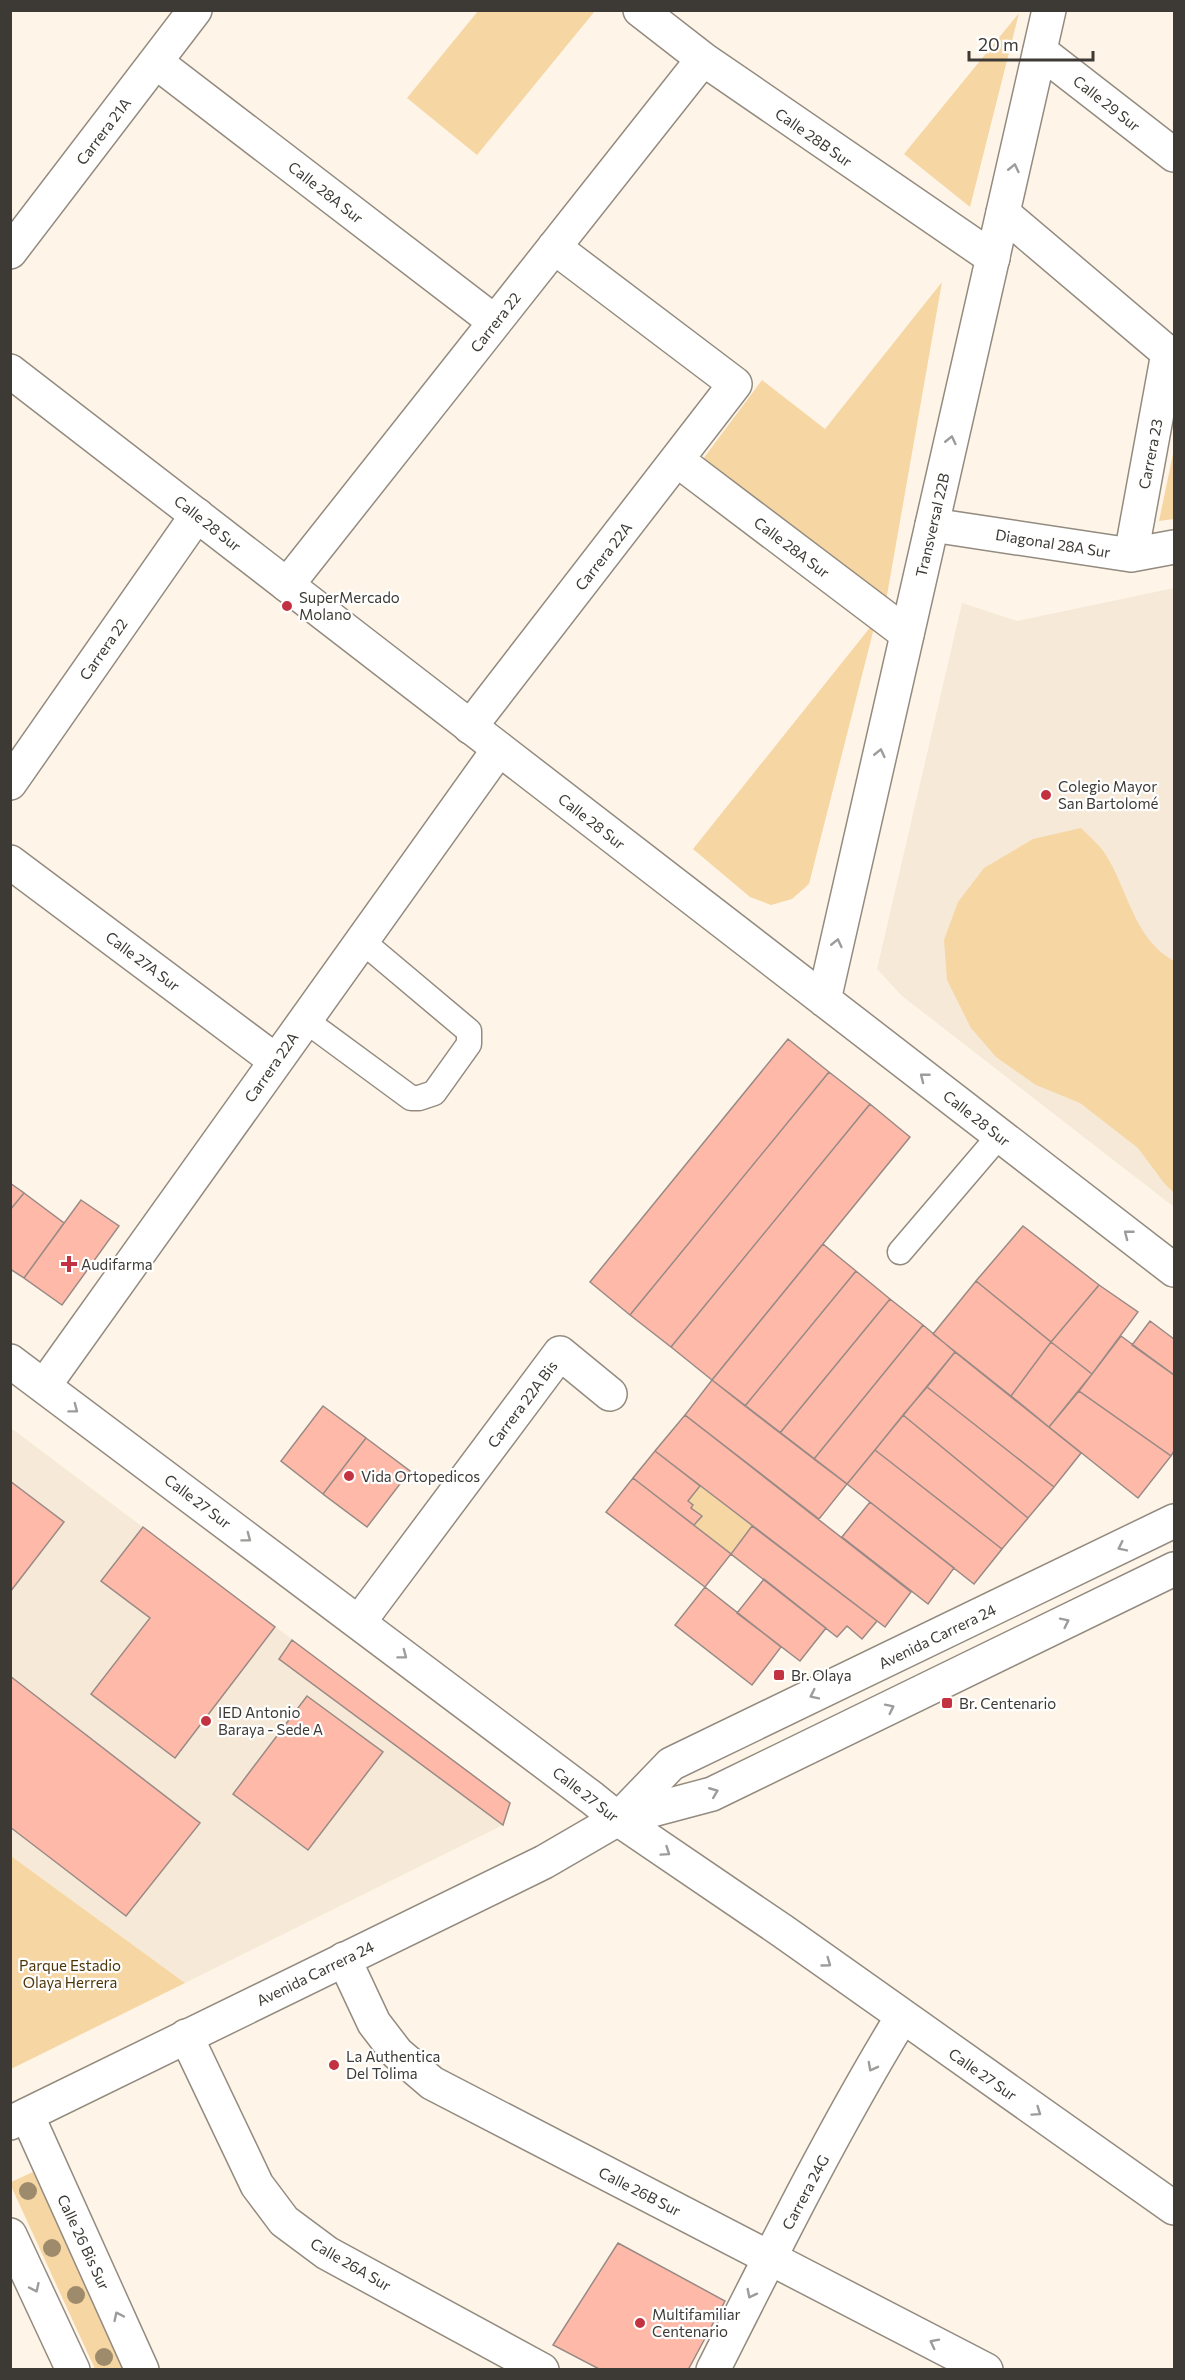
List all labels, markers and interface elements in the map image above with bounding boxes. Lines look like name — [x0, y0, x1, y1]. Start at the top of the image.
scale bar — [969, 24, 1094, 62]
text: 20 m — [978, 33, 1019, 55]
street label: Calle 29 Sur — [1070, 71, 1144, 135]
street label: Carrera 21A — [72, 94, 134, 168]
street label: Calle 28B Sur — [772, 104, 856, 170]
street label: Calle 28A Sur — [285, 157, 367, 227]
one-way arrow — [1006, 163, 1019, 173]
street label: Carrera 22 — [466, 289, 524, 355]
street label: Carrera 23 — [1134, 417, 1166, 491]
one-way arrow — [944, 435, 957, 445]
street label: Transversal 22B — [911, 471, 953, 579]
street label: Calle 28 Sur — [171, 491, 245, 555]
street label: Calle 28A Sur — [751, 513, 833, 581]
street label: Carrera 22A — [571, 518, 635, 594]
street label: Diagonal 28A Sur — [994, 525, 1112, 561]
place label: SuperMercado Molano — [299, 588, 400, 623]
marker: SuperMercado Molano — [280, 599, 294, 613]
street label: Carrera 22 — [75, 615, 131, 683]
one-way arrow — [873, 748, 886, 758]
place label: Colegio Mayor San Bartolomé — [1058, 777, 1158, 812]
marker: Colegio Mayor San Bartolomé — [1039, 788, 1053, 802]
street label: Calle 28 Sur — [555, 789, 629, 853]
street label: Calle 27A Sur — [103, 927, 183, 995]
one-way arrow — [830, 938, 843, 948]
street label: Carrera 22A — [240, 1029, 302, 1105]
one-way arrow — [919, 1073, 930, 1084]
street label: Calle 28 Sur — [940, 1086, 1014, 1150]
one-way arrow — [1124, 1231, 1135, 1242]
place label: Audifarma — [81, 1255, 153, 1273]
marker: Audifarma — [62, 1257, 76, 1271]
street label: Carrera 22A Bis — [483, 1357, 561, 1451]
one-way arrow — [67, 1401, 78, 1412]
place label: Vida Ortopedicos — [361, 1467, 480, 1485]
marker: Vida Ortopedicos — [342, 1469, 356, 1483]
street label: Calle 27 Sur — [161, 1470, 235, 1532]
one-way arrow — [240, 1531, 251, 1542]
one-way arrow — [1117, 1539, 1128, 1551]
street label: Avenida Carrera 24 — [875, 1600, 999, 1672]
one-way arrow — [1059, 1618, 1070, 1630]
one-way arrow — [396, 1648, 407, 1659]
place label: Br. Olaya — [791, 1666, 852, 1684]
marker: Br. Olaya — [772, 1668, 786, 1682]
one-way arrow — [809, 1688, 820, 1700]
place label: Br. Centenario — [959, 1694, 1056, 1712]
marker: Br. Centenario — [940, 1696, 954, 1710]
place label: IED Antonio Baraya - Sede A — [218, 1703, 323, 1738]
one-way arrow — [884, 1703, 895, 1715]
marker: IED Antonio Baraya - Sede A — [199, 1714, 213, 1728]
street label: Calle 27 Sur — [549, 1763, 623, 1825]
one-way arrow — [708, 1787, 719, 1799]
one-way arrow — [660, 1845, 671, 1856]
street label: Avenida Carrera 24 — [253, 1937, 377, 2009]
park label: Parque Estadio Olaya Herrera — [19, 1956, 121, 1991]
one-way arrow — [820, 1956, 831, 1967]
street label: Calle 27 Sur — [946, 2044, 1020, 2104]
place label: La Authentica Del Tolima — [346, 2047, 440, 2082]
marker: La Authentica Del Tolima — [327, 2058, 341, 2072]
one-way arrow — [868, 2061, 879, 2071]
one-way arrow — [1031, 2105, 1042, 2116]
street label: Carrera 24G — [778, 2151, 832, 2233]
street label: Calle 26B Sur — [596, 2163, 684, 2219]
street label: Calle 26 Bis Sur — [54, 2191, 114, 2293]
street label: Calle 26A Sur — [308, 2234, 394, 2294]
one-way arrow — [28, 2282, 40, 2293]
one-way arrow — [746, 2288, 758, 2299]
place label: Multifamiliar Centenario — [652, 2305, 741, 2340]
one-way arrow — [113, 2312, 125, 2323]
marker: Multifamiliar Centenario — [633, 2316, 647, 2330]
one-way arrow — [930, 2339, 940, 2350]

